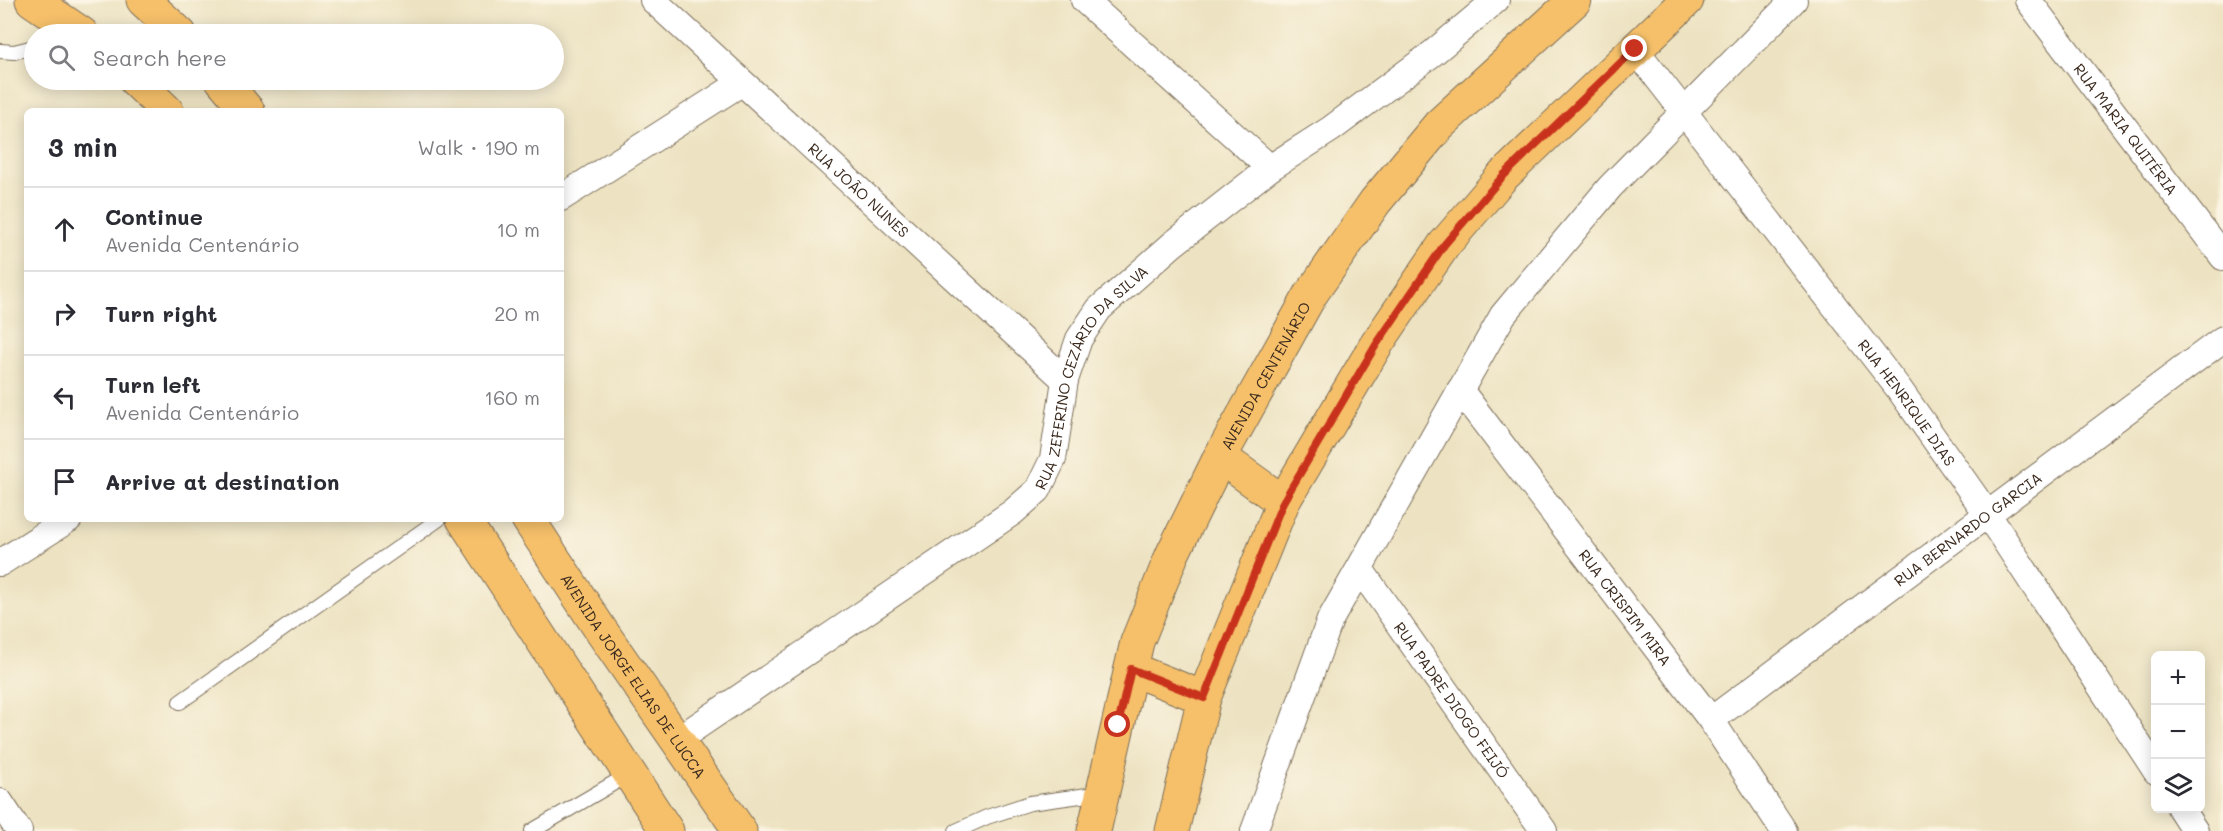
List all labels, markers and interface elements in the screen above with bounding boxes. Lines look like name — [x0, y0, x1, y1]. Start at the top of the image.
search box — [24, 24, 564, 90]
route end — [1621, 35, 1647, 61]
icon: search — [45, 41, 78, 74]
text: Search here — [93, 43, 227, 72]
street label: RUA MARIA QUITÉRIA — [2069, 59, 2182, 199]
text: 3 min — [48, 130, 117, 164]
text: Walk · 190 m — [417, 134, 540, 160]
street label: RUA JOÃO NUNES — [804, 138, 914, 241]
text: Continue — [105, 202, 203, 231]
icon: ahead — [48, 213, 81, 246]
text: 10 m — [496, 216, 540, 242]
text: Avenida Centenário — [105, 231, 299, 257]
street label: RUA ZEFERINO CEZÁRIO DA SILVA — [1030, 261, 1152, 493]
icon: right — [48, 297, 81, 330]
street label: AVENIDA CENTENÁRIO — [1216, 298, 1315, 453]
text: Turn right — [105, 299, 217, 328]
text: 20 m — [494, 300, 540, 326]
street label: RUA HENRIQUE DIAS — [1854, 335, 1960, 470]
text: Turn left — [105, 370, 201, 399]
icon: left — [48, 381, 81, 414]
text: 160 m — [484, 384, 540, 410]
text: Avenida Centenário — [105, 399, 299, 425]
icon: arrive — [48, 465, 81, 498]
text: Arrive at destination — [105, 467, 340, 496]
street label: RUA BERNARDO GARCIA — [1890, 467, 2046, 591]
street label: RUA CRISPIM MIRA — [1575, 545, 1676, 670]
street label: AVENIDA JORGE ELIAS DE LUCCA — [556, 570, 710, 782]
street label: RUA PADRE DIOGO FEIJÓ — [1390, 618, 1514, 782]
map controls — [2151, 651, 2205, 813]
button: + — [2151, 651, 2205, 705]
button: − — [2151, 705, 2205, 759]
route start — [1104, 711, 1130, 737]
button: layers — [2151, 759, 2205, 813]

